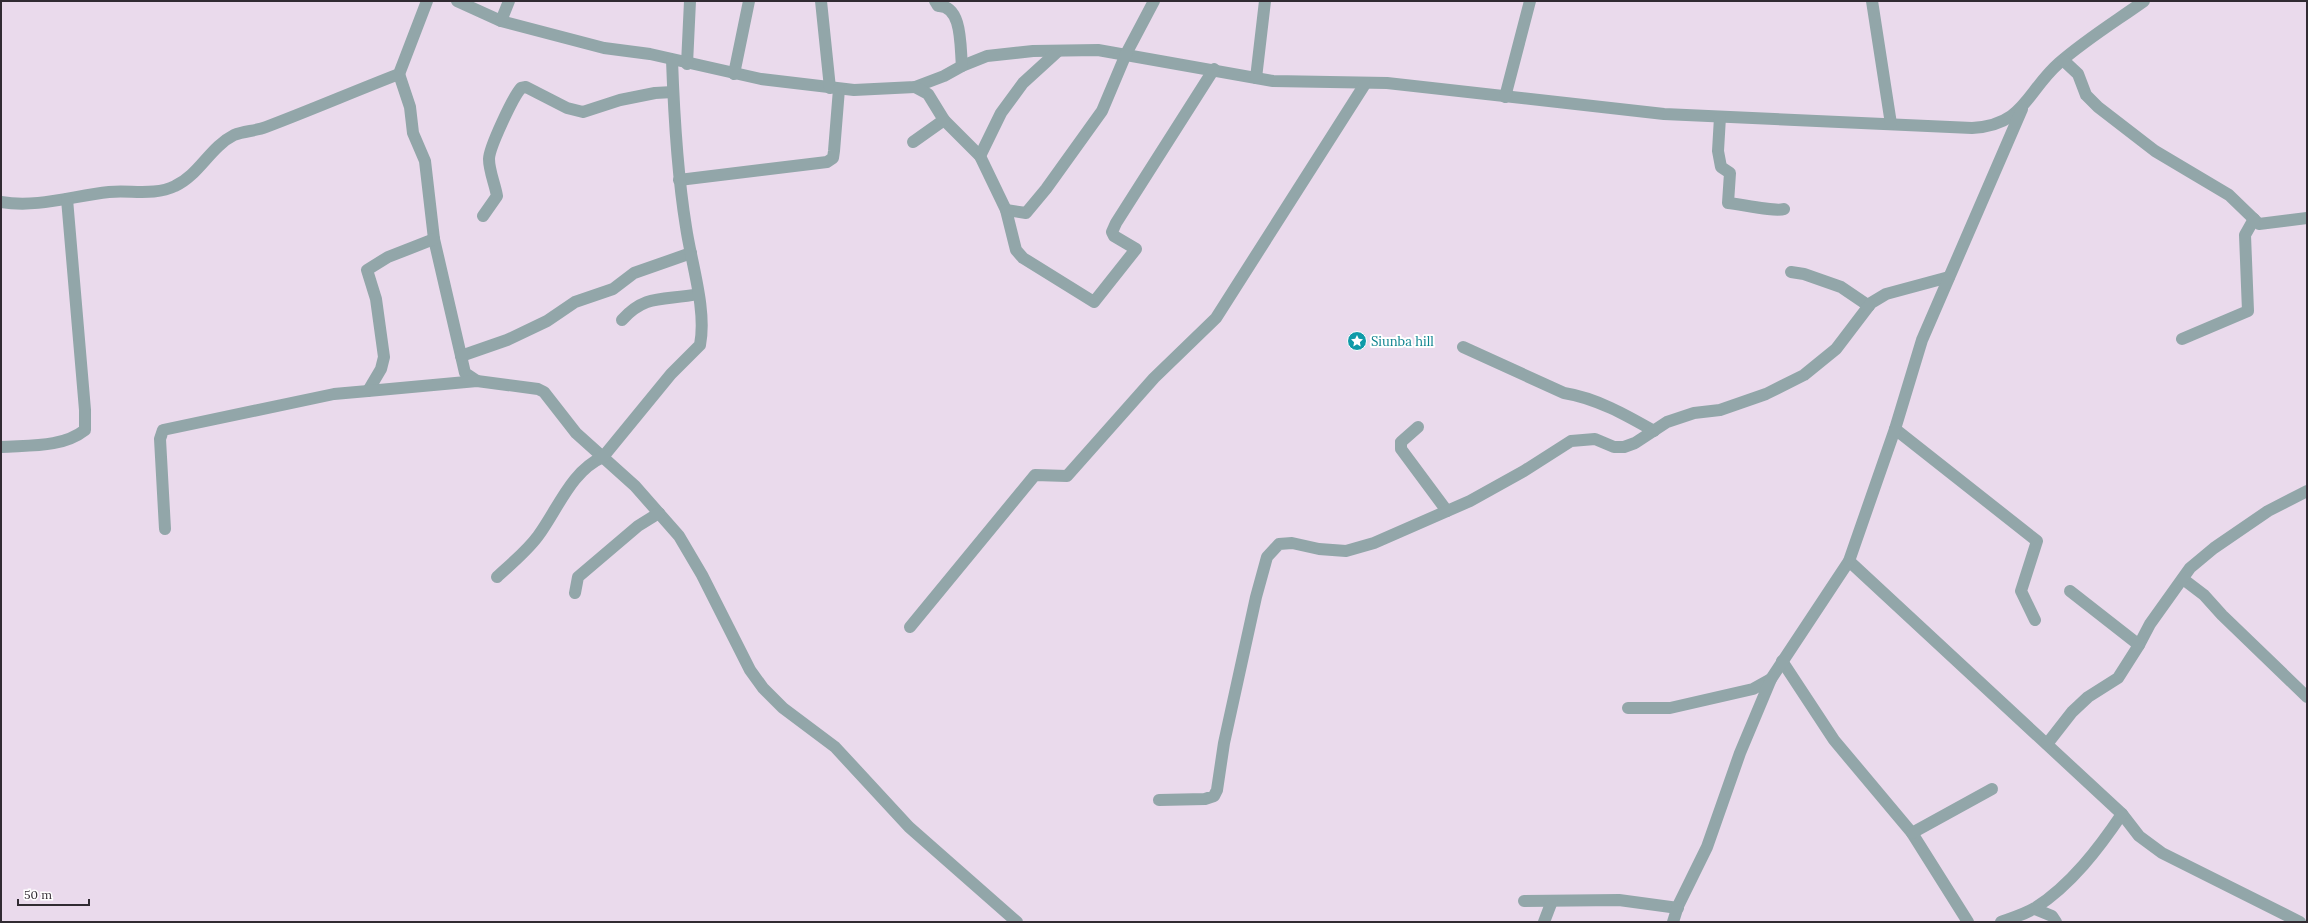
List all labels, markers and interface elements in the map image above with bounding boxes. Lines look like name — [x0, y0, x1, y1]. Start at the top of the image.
place icon: Siunba hill — [1346, 330, 1368, 352]
place label: Siunba hill — [1371, 333, 1434, 350]
scale bar — [18, 881, 89, 907]
text: 50 m — [24, 887, 52, 902]

